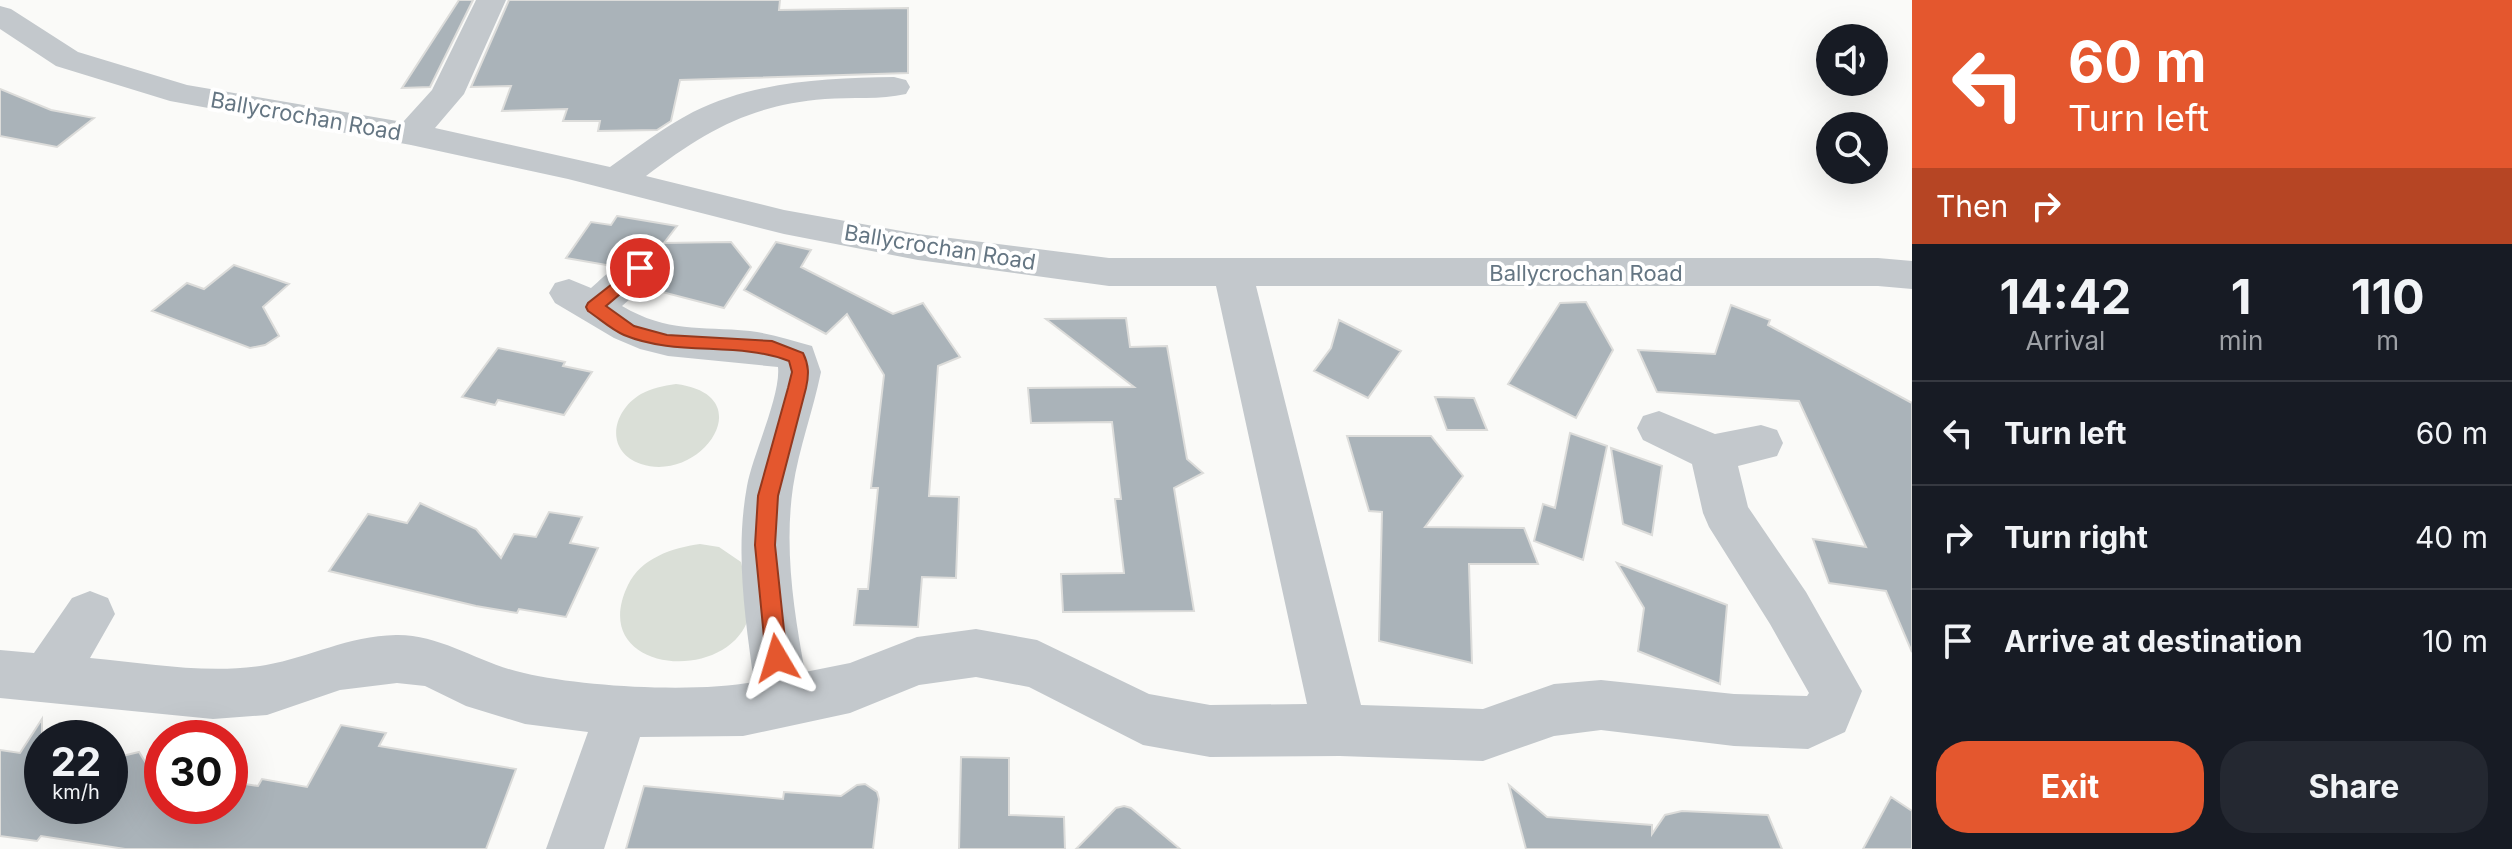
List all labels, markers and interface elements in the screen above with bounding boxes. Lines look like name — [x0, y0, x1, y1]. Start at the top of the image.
map controls — [1816, 24, 1888, 184]
button: sound — [1816, 24, 1888, 96]
text: 60 m — [2068, 28, 2207, 96]
icon: left — [1936, 32, 2040, 136]
street label: Ballycrochan Road — [209, 86, 403, 146]
text: Turn left — [2068, 96, 2209, 140]
button: search — [1816, 112, 1888, 184]
icon: right — [2024, 184, 2068, 228]
text: Then — [1936, 188, 2008, 224]
street label: Ballycrochan Road — [843, 219, 1037, 275]
pin — [606, 234, 674, 302]
icon: arrive — [618, 246, 662, 290]
street label: Ballycrochan Road — [1489, 260, 1683, 286]
text: 14:42 — [1999, 267, 2131, 326]
text: 1 — [2231, 267, 2251, 326]
text: 110 — [2351, 267, 2425, 326]
text: Arrival — [2025, 325, 2105, 356]
text: min — [2219, 325, 2263, 356]
text: m — [2376, 325, 2399, 356]
icon: left — [1936, 411, 1980, 455]
text: Turn left — [2004, 415, 2126, 451]
text: 60 m — [2416, 415, 2488, 451]
icon: right — [1936, 515, 1980, 559]
text: Turn right — [2004, 519, 2148, 555]
text: 40 m — [2415, 519, 2488, 555]
position arrow — [735, 616, 819, 700]
icon: arrive — [1936, 619, 1980, 663]
text: Arrive at destination — [2004, 623, 2302, 659]
text: 10 m — [2422, 623, 2488, 659]
speed limit sign: 30 — [144, 720, 248, 824]
text: 22 — [51, 737, 101, 786]
button: Exit — [1936, 741, 2204, 833]
button: Share — [2220, 741, 2488, 833]
text: km/h — [52, 780, 100, 804]

